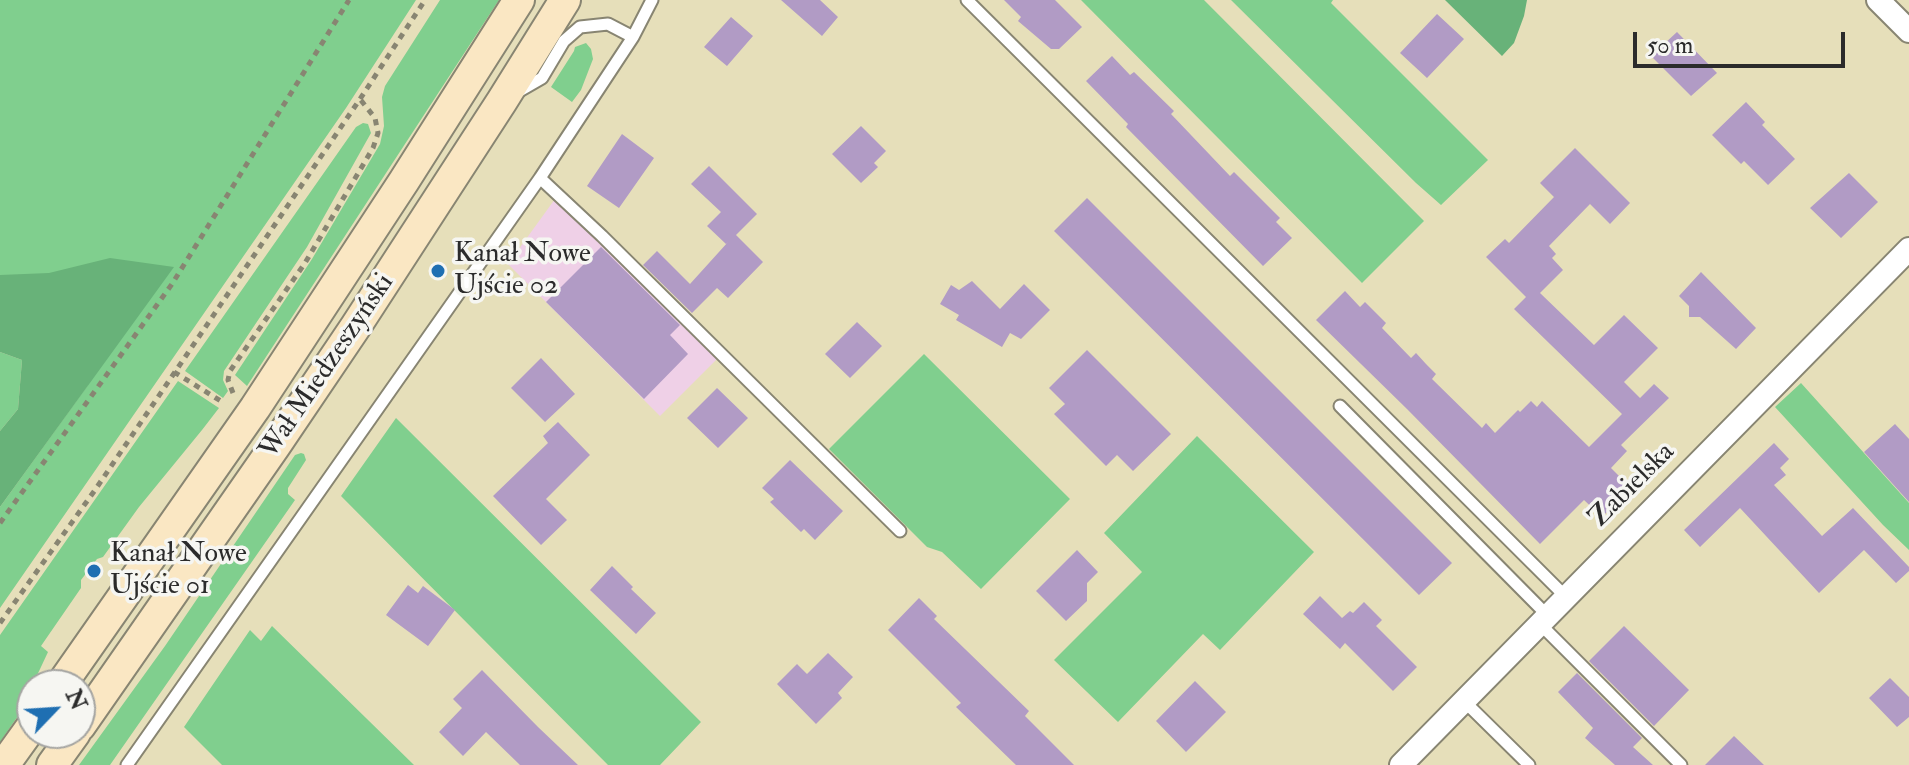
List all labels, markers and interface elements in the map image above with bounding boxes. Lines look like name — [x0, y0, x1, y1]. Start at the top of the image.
scale bar — [1637, 16, 1849, 66]
text: 50 m — [1647, 30, 1693, 61]
place label: Kanał Nowe Ujście 02 — [454, 238, 591, 304]
marker: Kanał Nowe Ujście 02 — [429, 262, 447, 280]
street label: Wał Miedzeszyński — [254, 268, 402, 466]
street label: Zabielska — [1583, 436, 1683, 536]
place label: Kanał Nowe Ujście 01 — [110, 538, 247, 604]
marker: Kanał Nowe Ujście 01 — [85, 562, 103, 580]
north arrow — [16, 669, 96, 749]
text: N — [59, 685, 93, 715]

